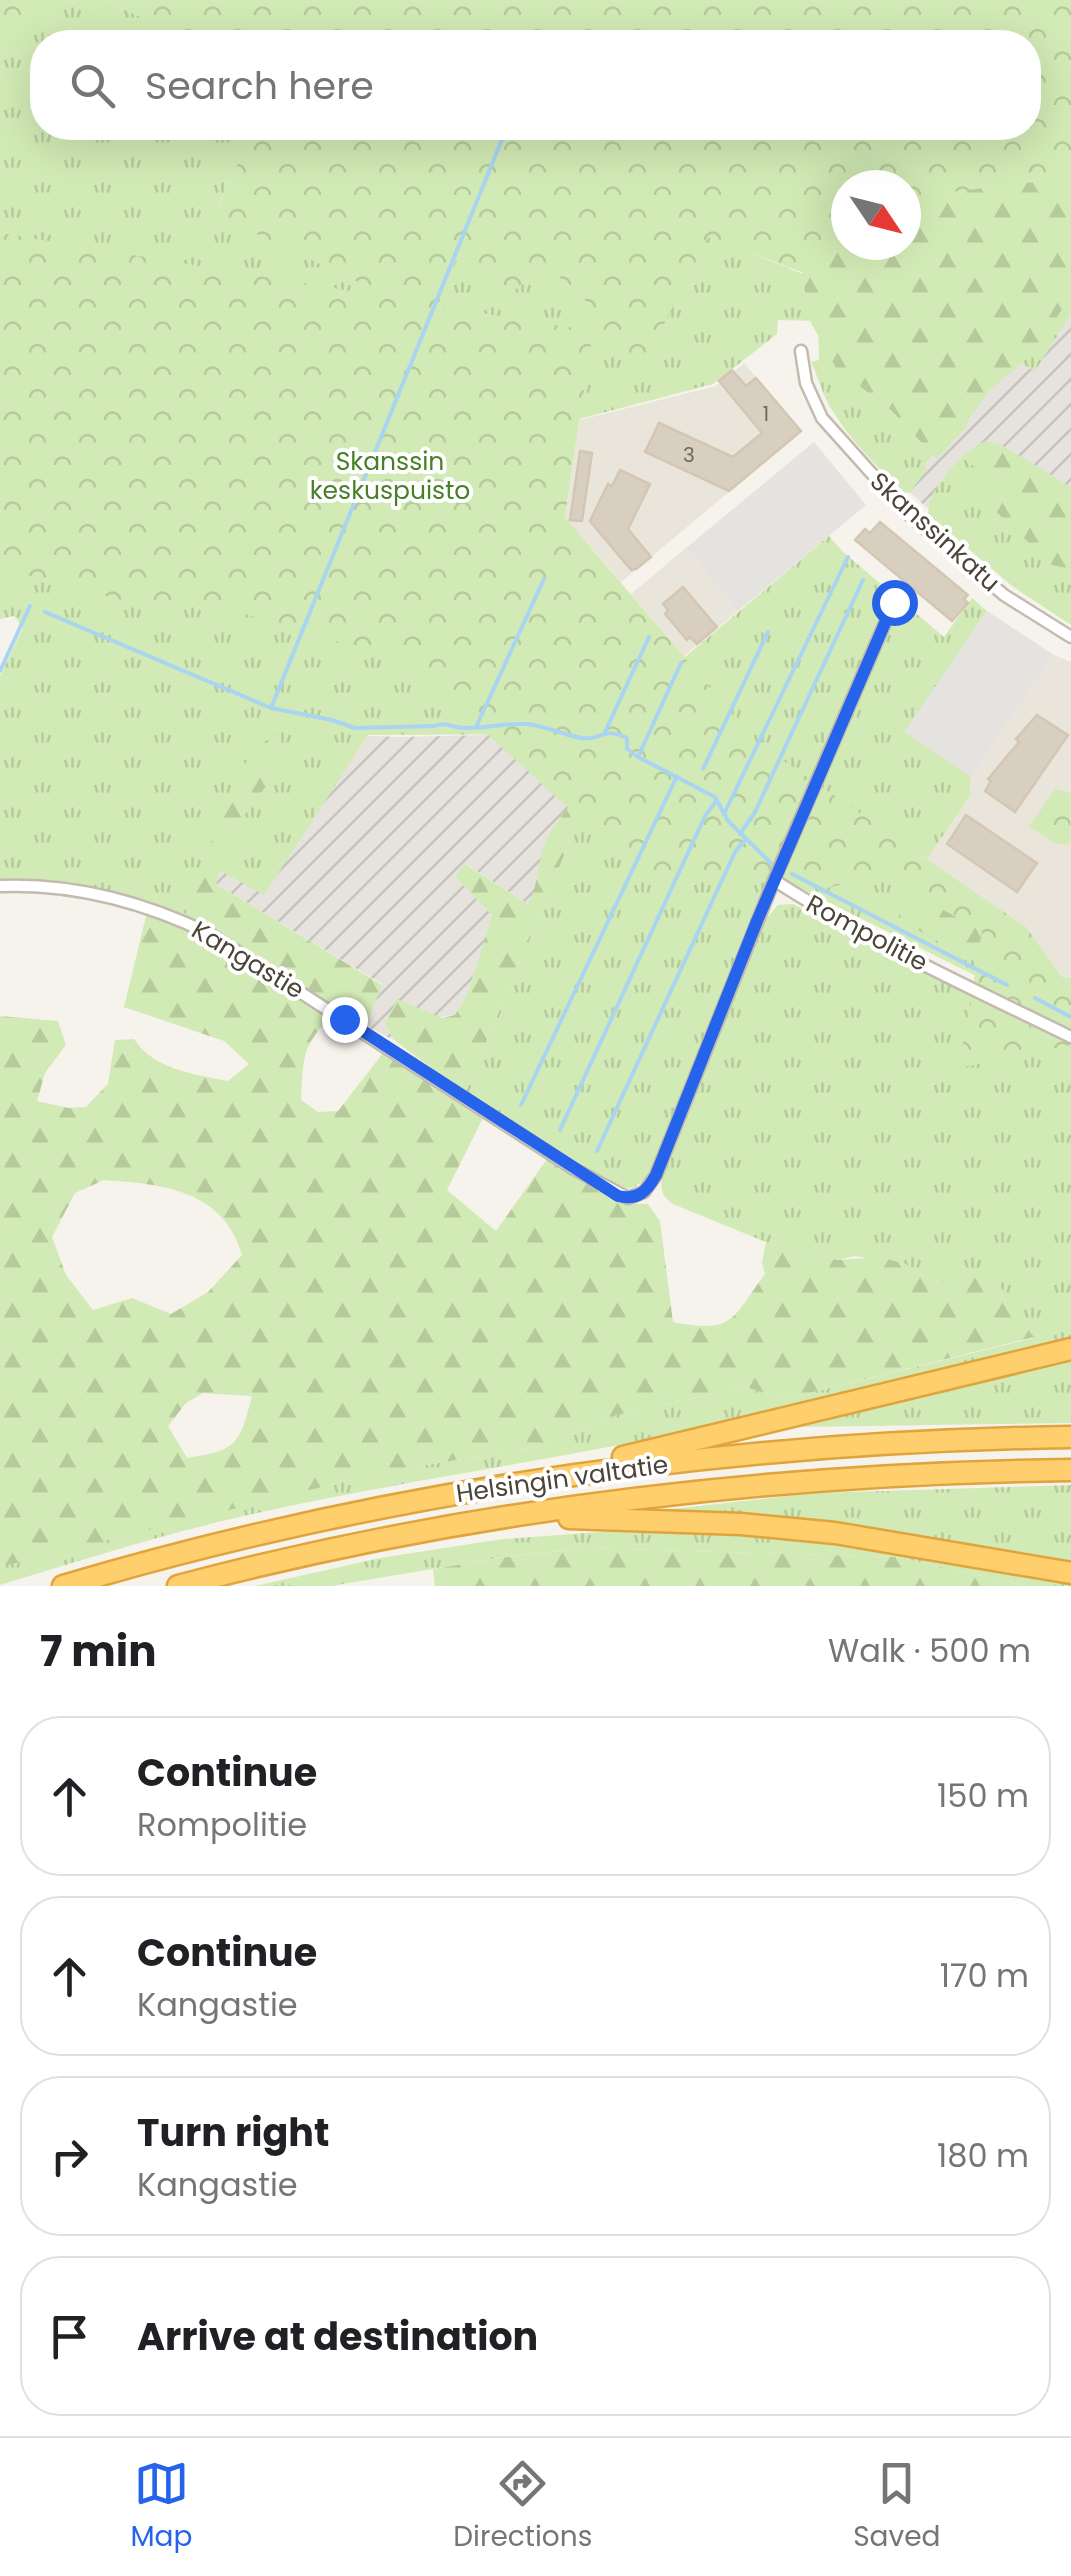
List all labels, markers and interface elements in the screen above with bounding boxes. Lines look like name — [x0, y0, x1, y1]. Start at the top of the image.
search box — [30, 30, 1041, 140]
icon: search — [65, 58, 120, 113]
text: Search here — [145, 59, 374, 112]
north arrow — [831, 170, 921, 260]
house number: 1 — [763, 400, 769, 428]
house number: 3 — [683, 441, 695, 469]
park label: Skanssin keskuspuisto — [310, 444, 470, 508]
street label: Skanssinkatu — [863, 464, 1007, 600]
route start — [872, 580, 918, 626]
street label: Rompolitie — [800, 886, 934, 980]
street label: Kangastie — [185, 913, 311, 1007]
route end — [322, 997, 368, 1043]
street label: Helsingin valtatie — [454, 1447, 670, 1511]
text: 7 min — [40, 1622, 157, 1681]
text: Walk · 500 m — [828, 1628, 1031, 1673]
text: Continue — [137, 1746, 317, 1799]
icon: ahead — [42, 1769, 97, 1824]
text: 150 m — [937, 1773, 1029, 1818]
text: Rompolitie — [137, 1802, 307, 1847]
text: Continue — [137, 1926, 317, 1979]
icon: ahead — [42, 1949, 97, 2004]
text: 170 m — [940, 1953, 1029, 1998]
text: Kangastie — [137, 1982, 298, 2027]
text: Turn right — [137, 2106, 329, 2159]
icon: right — [42, 2129, 97, 2184]
text: 180 m — [937, 2133, 1029, 2178]
text: Kangastie — [137, 2162, 298, 2207]
icon: arrive — [42, 2309, 97, 2364]
text: Arrive at destination — [137, 2310, 538, 2363]
tab: Map — [130, 2456, 192, 2558]
tab: Directions — [453, 2456, 592, 2558]
tab: Saved — [853, 2456, 941, 2558]

